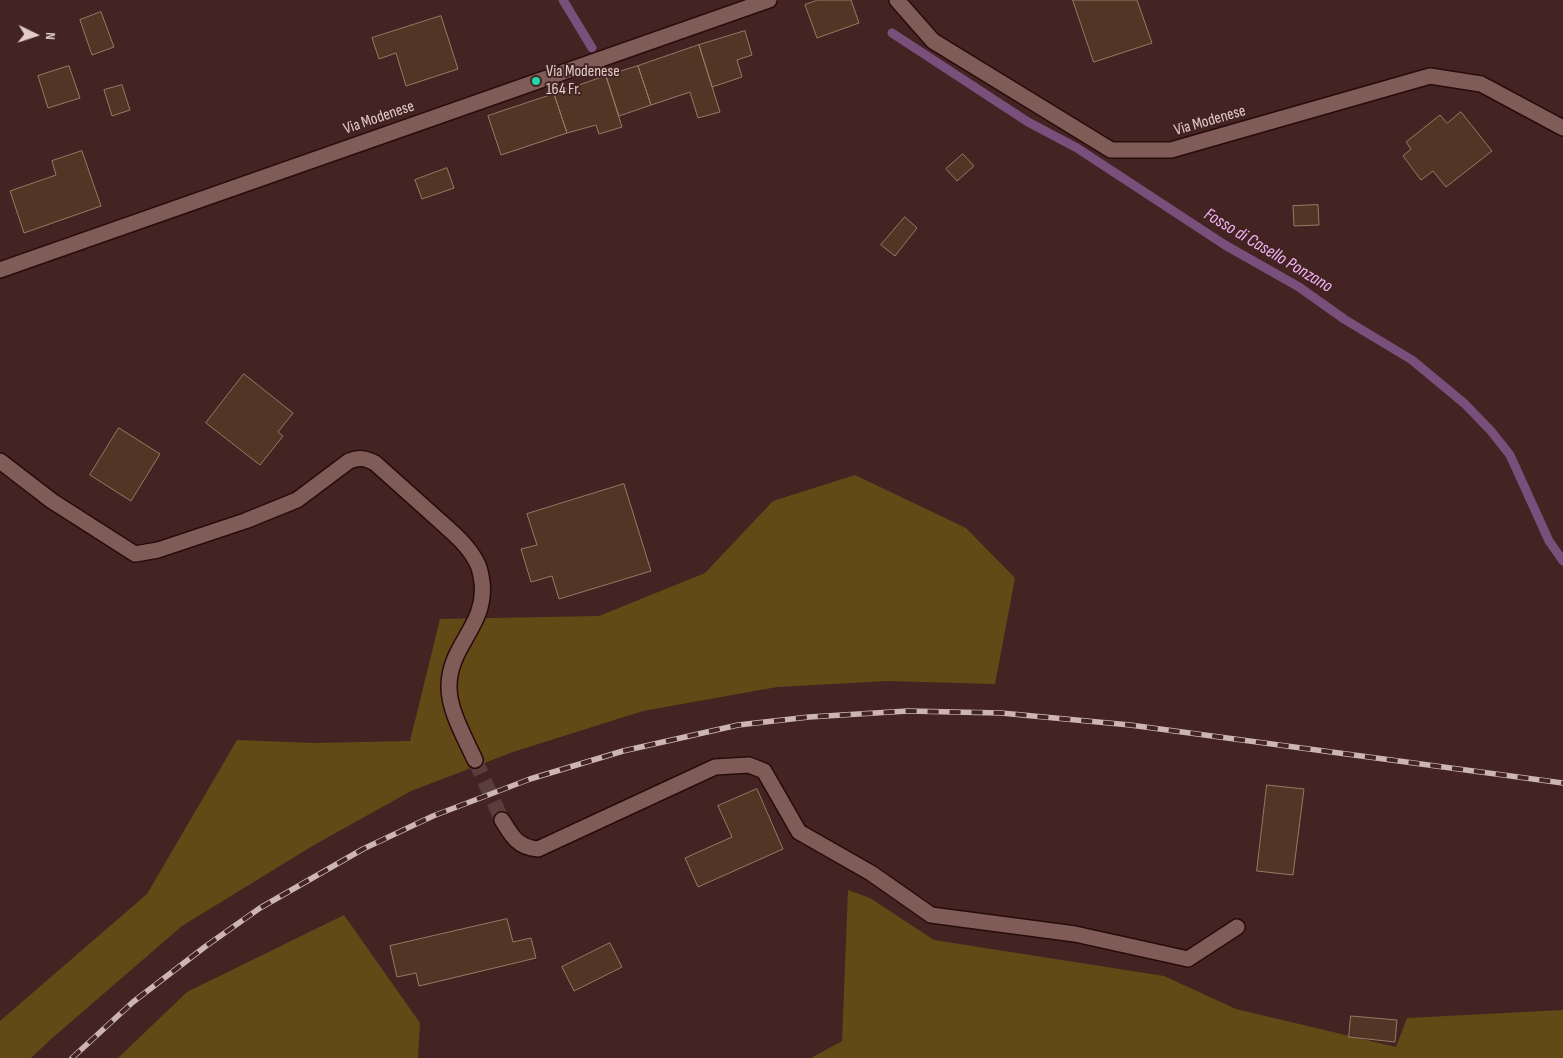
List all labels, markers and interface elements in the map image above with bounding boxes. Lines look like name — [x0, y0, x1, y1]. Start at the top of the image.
north arrow — [10, 10, 60, 60]
text: N — [42, 32, 59, 40]
place label: Via Modenese 164 Fr. — [546, 62, 620, 100]
marker: Via Modenese 164 Fr. — [530, 75, 542, 87]
street label: Via Modenese — [341, 97, 417, 139]
street label: Via Modenese — [1172, 102, 1248, 140]
water label: Fosso di Casello Ponzano — [1200, 204, 1336, 298]

